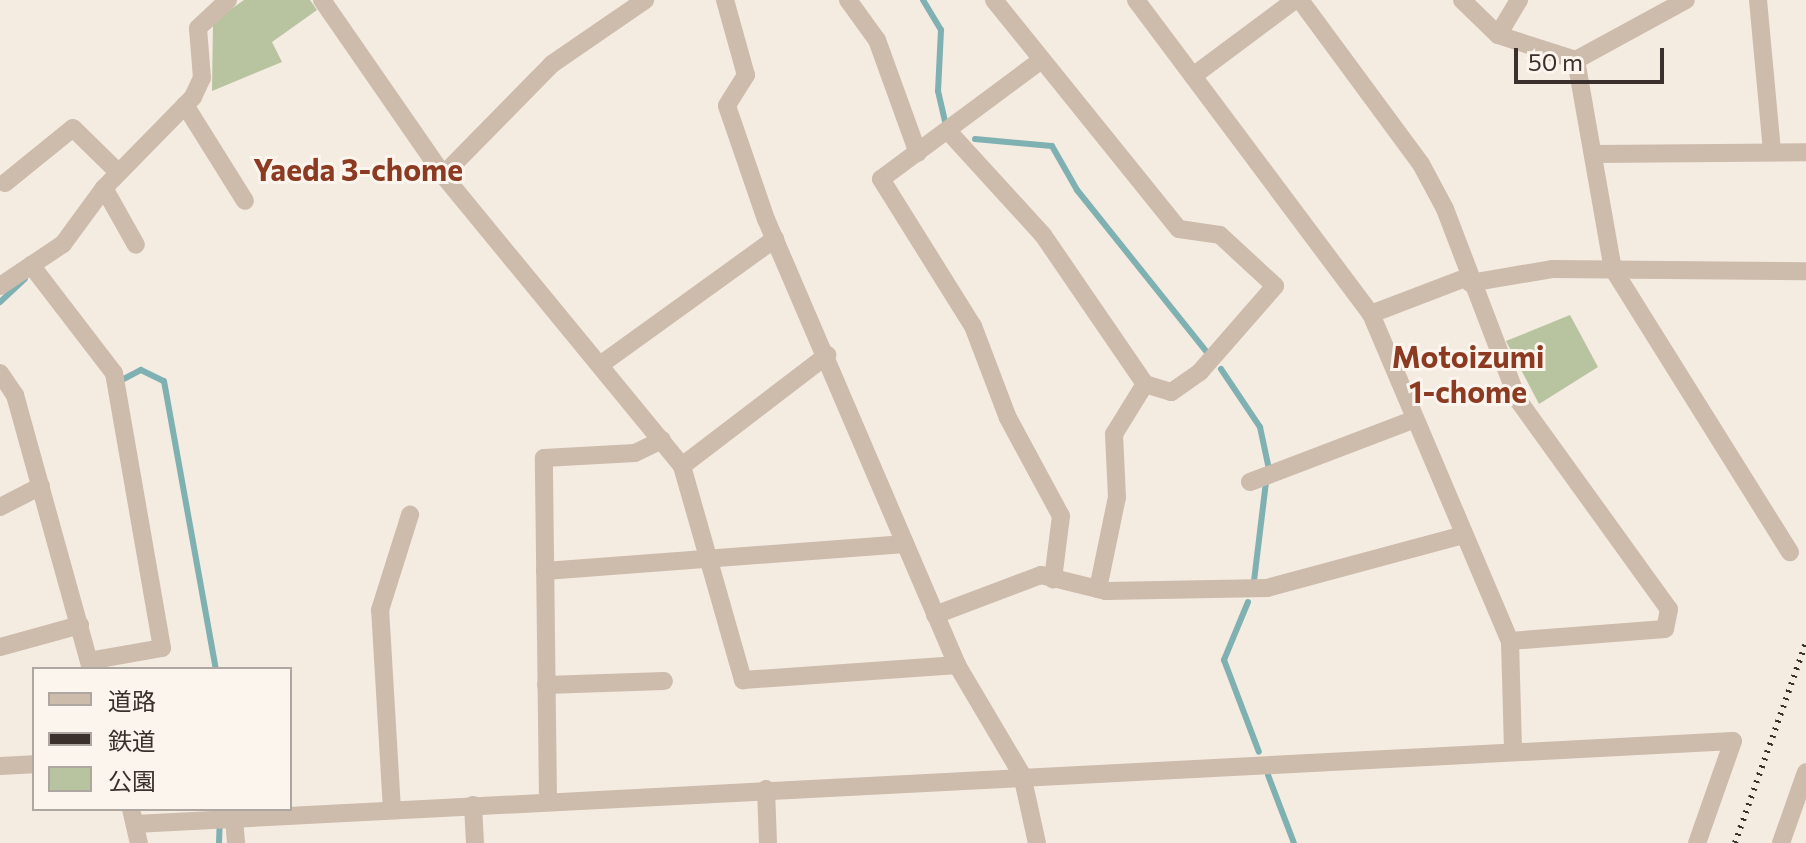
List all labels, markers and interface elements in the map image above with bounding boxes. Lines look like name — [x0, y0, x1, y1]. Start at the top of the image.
scale bar — [1518, 32, 1668, 82]
text: 50 m — [1528, 47, 1583, 76]
district label: Yaeda 3-chome — [253, 151, 463, 187]
district label: Motoizumi 1-chome — [1392, 338, 1544, 408]
legend — [32, 667, 292, 811]
text: 道路 — [108, 686, 156, 715]
text: 鉄道 — [108, 726, 156, 755]
text: 公園 — [108, 766, 156, 795]

